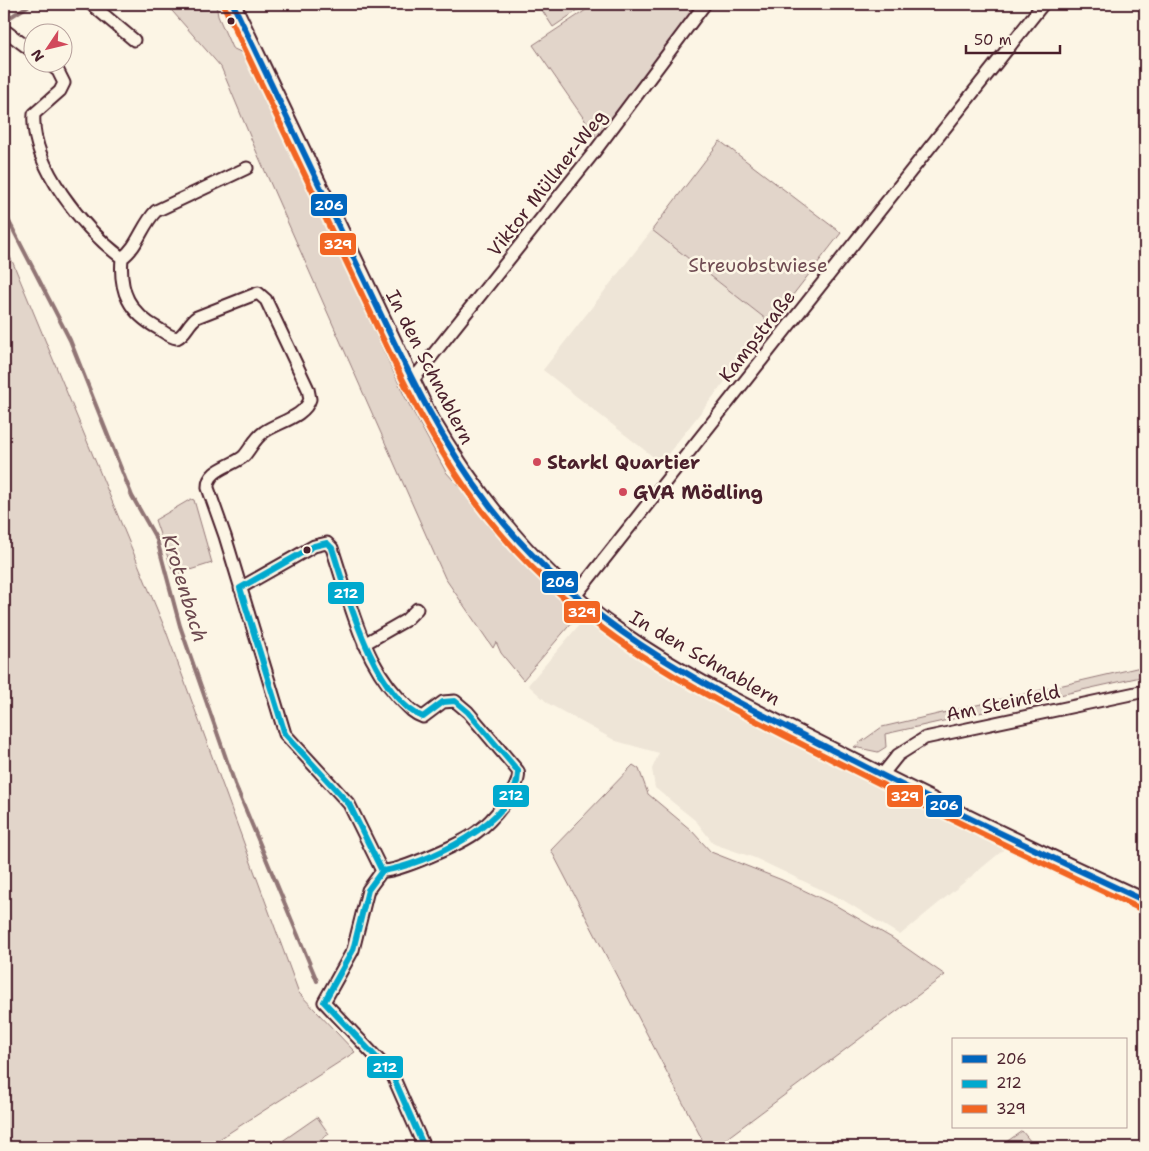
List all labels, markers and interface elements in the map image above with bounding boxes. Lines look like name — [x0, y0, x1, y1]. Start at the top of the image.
unlabelled marker — [226, 16, 236, 26]
north arrow — [22, 22, 72, 72]
scale bar — [966, 22, 1060, 54]
text: 50 m — [974, 30, 1012, 50]
text: N — [27, 46, 48, 65]
street label: Viktor Müllner-Weg — [482, 104, 612, 262]
line badge: 206 — [310, 193, 348, 217]
text: 206 — [314, 196, 344, 214]
line badge: 329 — [319, 232, 357, 256]
text: 329 — [324, 235, 352, 253]
park label: Streuobstwiese — [688, 253, 828, 278]
street label: Kampstraße — [713, 285, 801, 387]
street label: In den Schnablern — [380, 286, 480, 448]
place label: Starkl Quartier — [547, 450, 700, 475]
marker: Starkl Quartier — [531, 456, 543, 468]
place label: GVA Mödling — [633, 480, 763, 505]
marker: GVA Mödling — [617, 486, 629, 498]
water label: Krotenbach — [156, 531, 214, 645]
unlabelled marker — [302, 545, 312, 555]
line badge: 206 — [541, 570, 579, 594]
text: 206 — [545, 573, 575, 591]
line badge: 212 — [327, 581, 365, 605]
text: 212 — [334, 584, 359, 602]
line badge: 329 — [563, 600, 601, 624]
text: 329 — [568, 603, 596, 621]
street label: In den Schnablern — [625, 605, 785, 711]
street label: Am Steinfeld — [944, 679, 1062, 727]
line badge: 212 — [492, 784, 530, 808]
line badge: 329 — [886, 784, 924, 808]
text: 212 — [499, 786, 524, 804]
text: 329 — [891, 787, 919, 805]
line badge: 206 — [925, 794, 963, 818]
text: 206 — [929, 796, 959, 814]
legend — [952, 1038, 1126, 1128]
text: 206 — [996, 1049, 1027, 1069]
line badge: 212 — [366, 1055, 404, 1079]
text: 212 — [373, 1058, 398, 1076]
text: 212 — [996, 1073, 1022, 1093]
text: 329 — [996, 1099, 1026, 1119]

